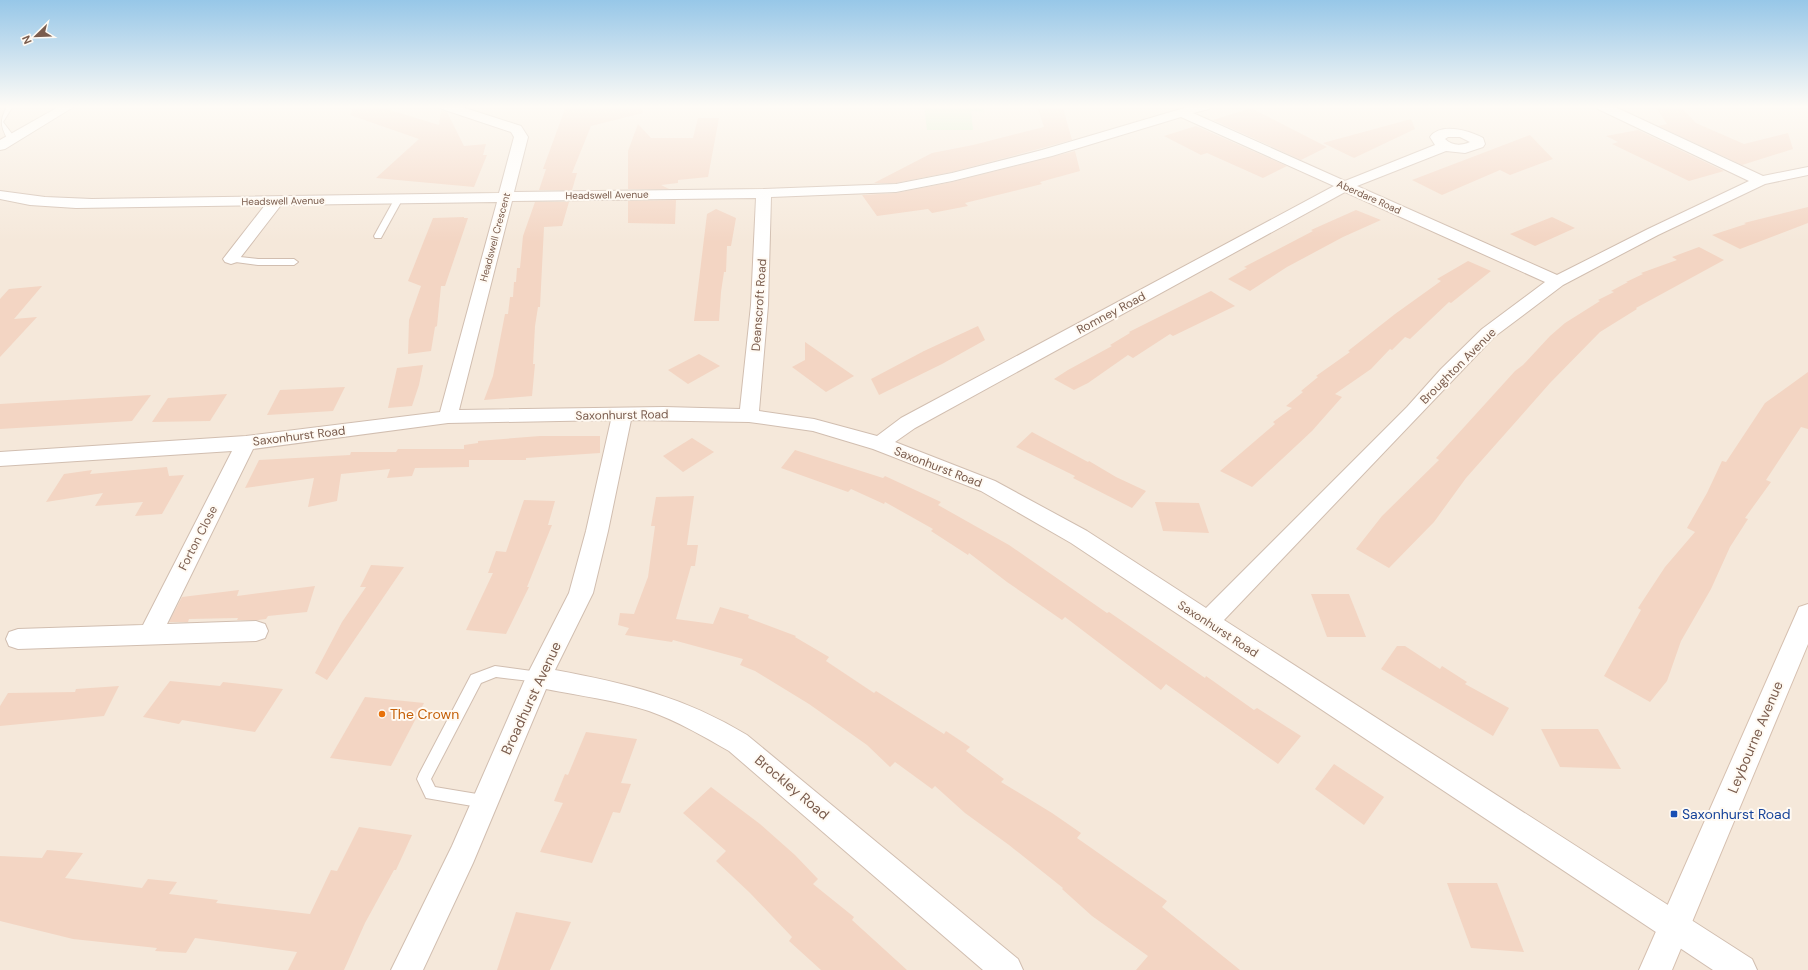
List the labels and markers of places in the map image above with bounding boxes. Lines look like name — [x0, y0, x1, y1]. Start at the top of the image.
place label: The Crown — [390, 705, 459, 723]
marker: The Crown — [377, 709, 387, 719]
place label: Saxonhurst Road — [1682, 805, 1791, 823]
marker: Saxonhurst Road — [1669, 809, 1679, 819]

